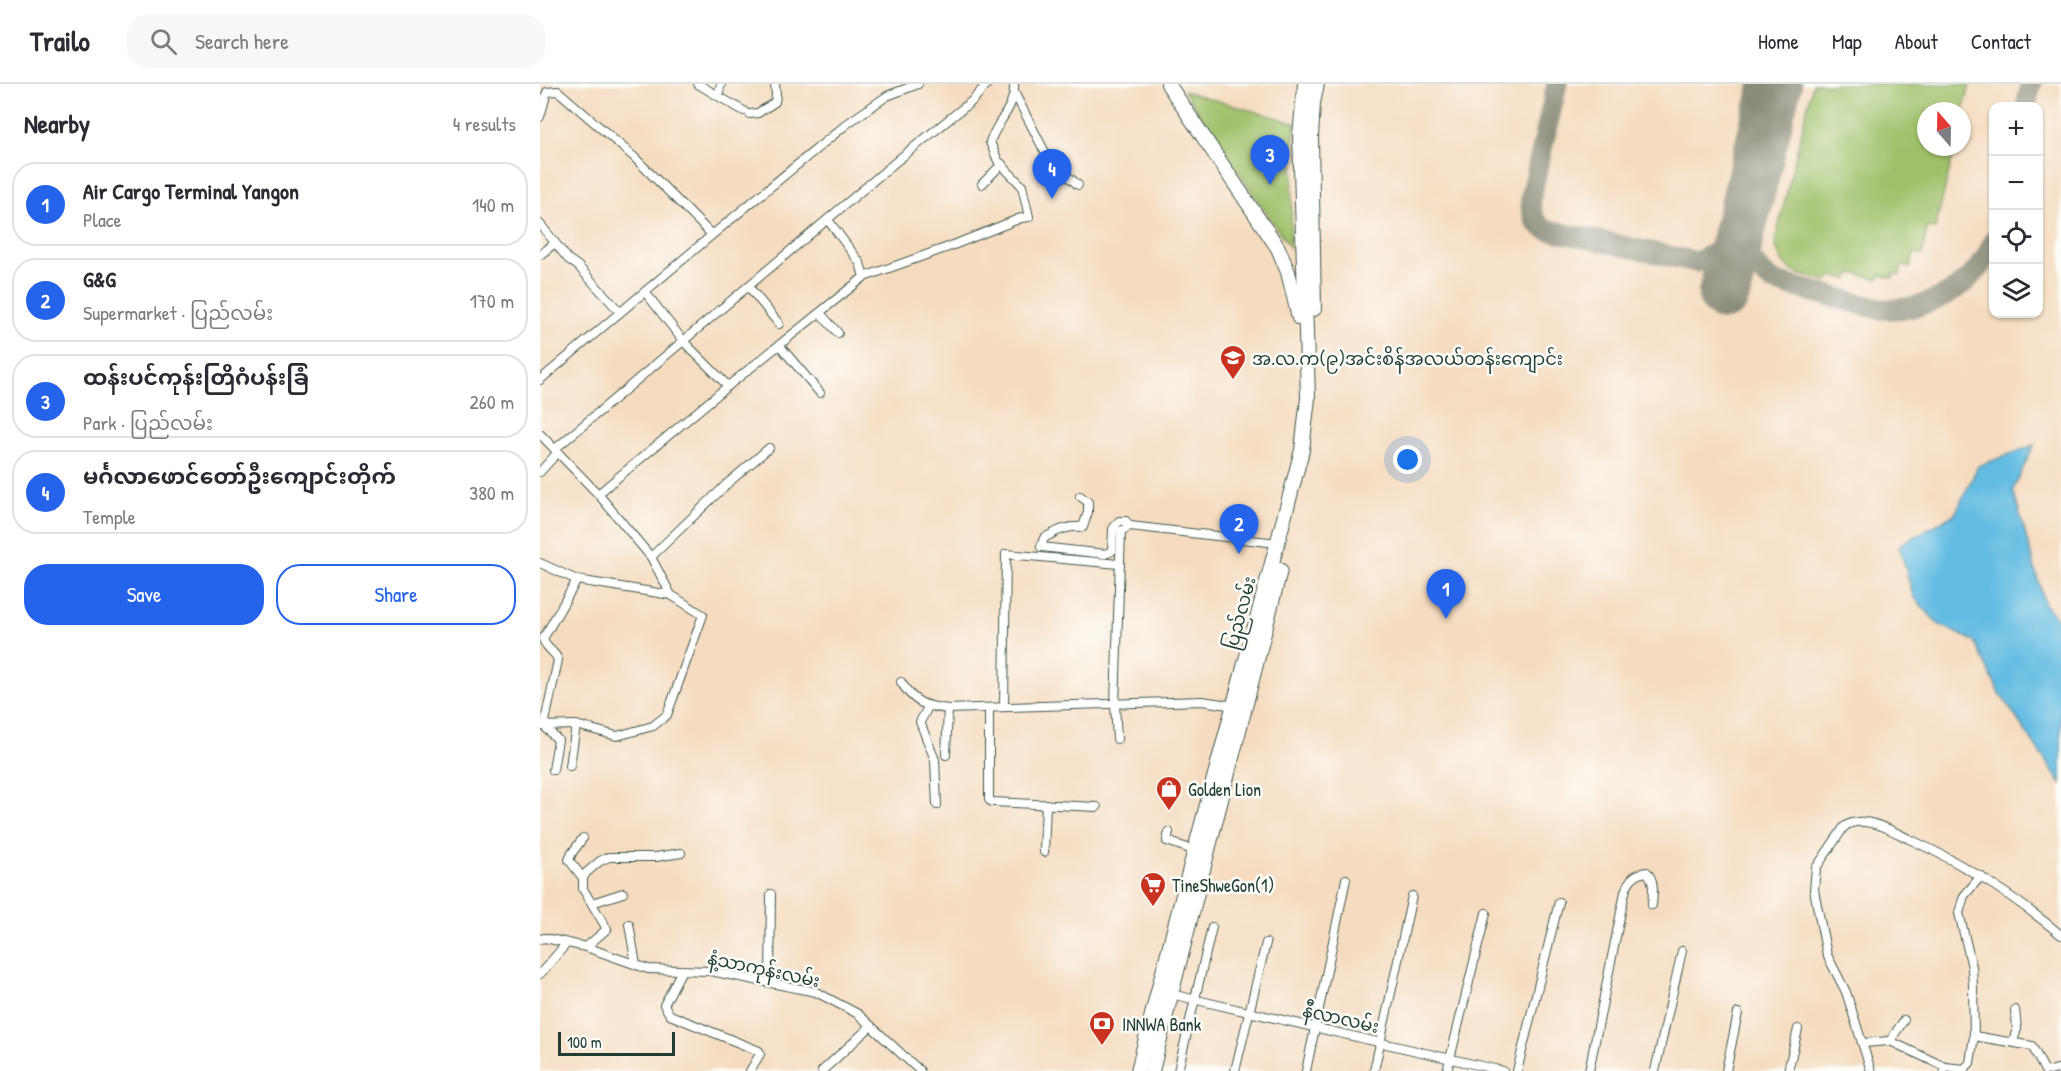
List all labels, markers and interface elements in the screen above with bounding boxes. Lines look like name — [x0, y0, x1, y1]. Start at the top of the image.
search box — [126, 14, 546, 68]
text: Trailo — [30, 22, 90, 60]
icon: search — [147, 25, 180, 58]
text: Search here — [195, 26, 289, 56]
text: Home — [1758, 27, 1799, 56]
text: Map — [1832, 27, 1862, 56]
text: About — [1895, 27, 1938, 56]
text: Contact — [1971, 27, 2031, 56]
north arrow — [1917, 102, 1971, 156]
map controls — [1989, 102, 2043, 318]
button: + — [1989, 102, 2043, 156]
text: Nearby — [24, 106, 90, 141]
text: 4 results — [453, 110, 516, 137]
pin: 3 — [1250, 135, 1290, 185]
pin: 4 — [1032, 150, 1072, 199]
button: − — [1989, 156, 2043, 210]
text: Air Cargo Terminal Yangon — [83, 176, 299, 206]
text: 1 — [42, 191, 49, 218]
text: 140 m — [472, 191, 514, 218]
text: Place — [83, 206, 122, 233]
button: locate — [1989, 210, 2043, 264]
text: G&G — [83, 264, 116, 294]
button: layers — [1989, 264, 2043, 318]
text: 2 — [41, 287, 50, 314]
text: 170 m — [470, 287, 514, 314]
text: Supermarket · ပြည်လမ်း — [83, 299, 273, 326]
school or university icon: အ.လ.က(၉)အင်းစိန်အလယ်တန်းကျောင်း — [1218, 343, 1248, 381]
place label: အ.လ.က(၉)အင်းစိန်အလယ်တန်းကျောင်း — [1252, 345, 1563, 374]
text: ထန်းပင်ကုန်းတြိဂံပန်းခြံ — [83, 362, 309, 392]
text: 3 — [41, 388, 50, 415]
text: 260 m — [470, 388, 514, 415]
text: Park · ပြည်လမ်း — [83, 409, 213, 436]
your location — [1393, 445, 1422, 474]
text: မင်္ဂလာဖောင်တော်ဦးကျောင်းတိုက် — [83, 461, 396, 491]
text: 4 — [42, 479, 49, 506]
text: 380 m — [469, 479, 514, 506]
text: Temple — [83, 503, 136, 530]
pin: 2 — [1220, 504, 1258, 554]
button: Save — [24, 564, 264, 625]
button: Share — [276, 564, 516, 625]
pin: 1 — [1426, 570, 1466, 619]
street label: ပြည်လမ်း — [1218, 574, 1265, 653]
shop icon: Golden Lion — [1154, 774, 1184, 812]
place label: Golden Lion — [1188, 777, 1261, 802]
supermarket icon: TineShweGon(1) — [1138, 870, 1168, 908]
place label: TineShweGon(1) — [1172, 873, 1274, 898]
street label: နံ့သာကုန်းလမ်း — [705, 945, 822, 996]
street label: နီလာလမ်း — [1300, 996, 1382, 1042]
bank icon: INNWA Bank — [1087, 1009, 1117, 1047]
place label: INNWA Bank — [1122, 1012, 1202, 1037]
scale bar — [558, 1029, 675, 1056]
text: 100 m — [567, 1031, 602, 1053]

